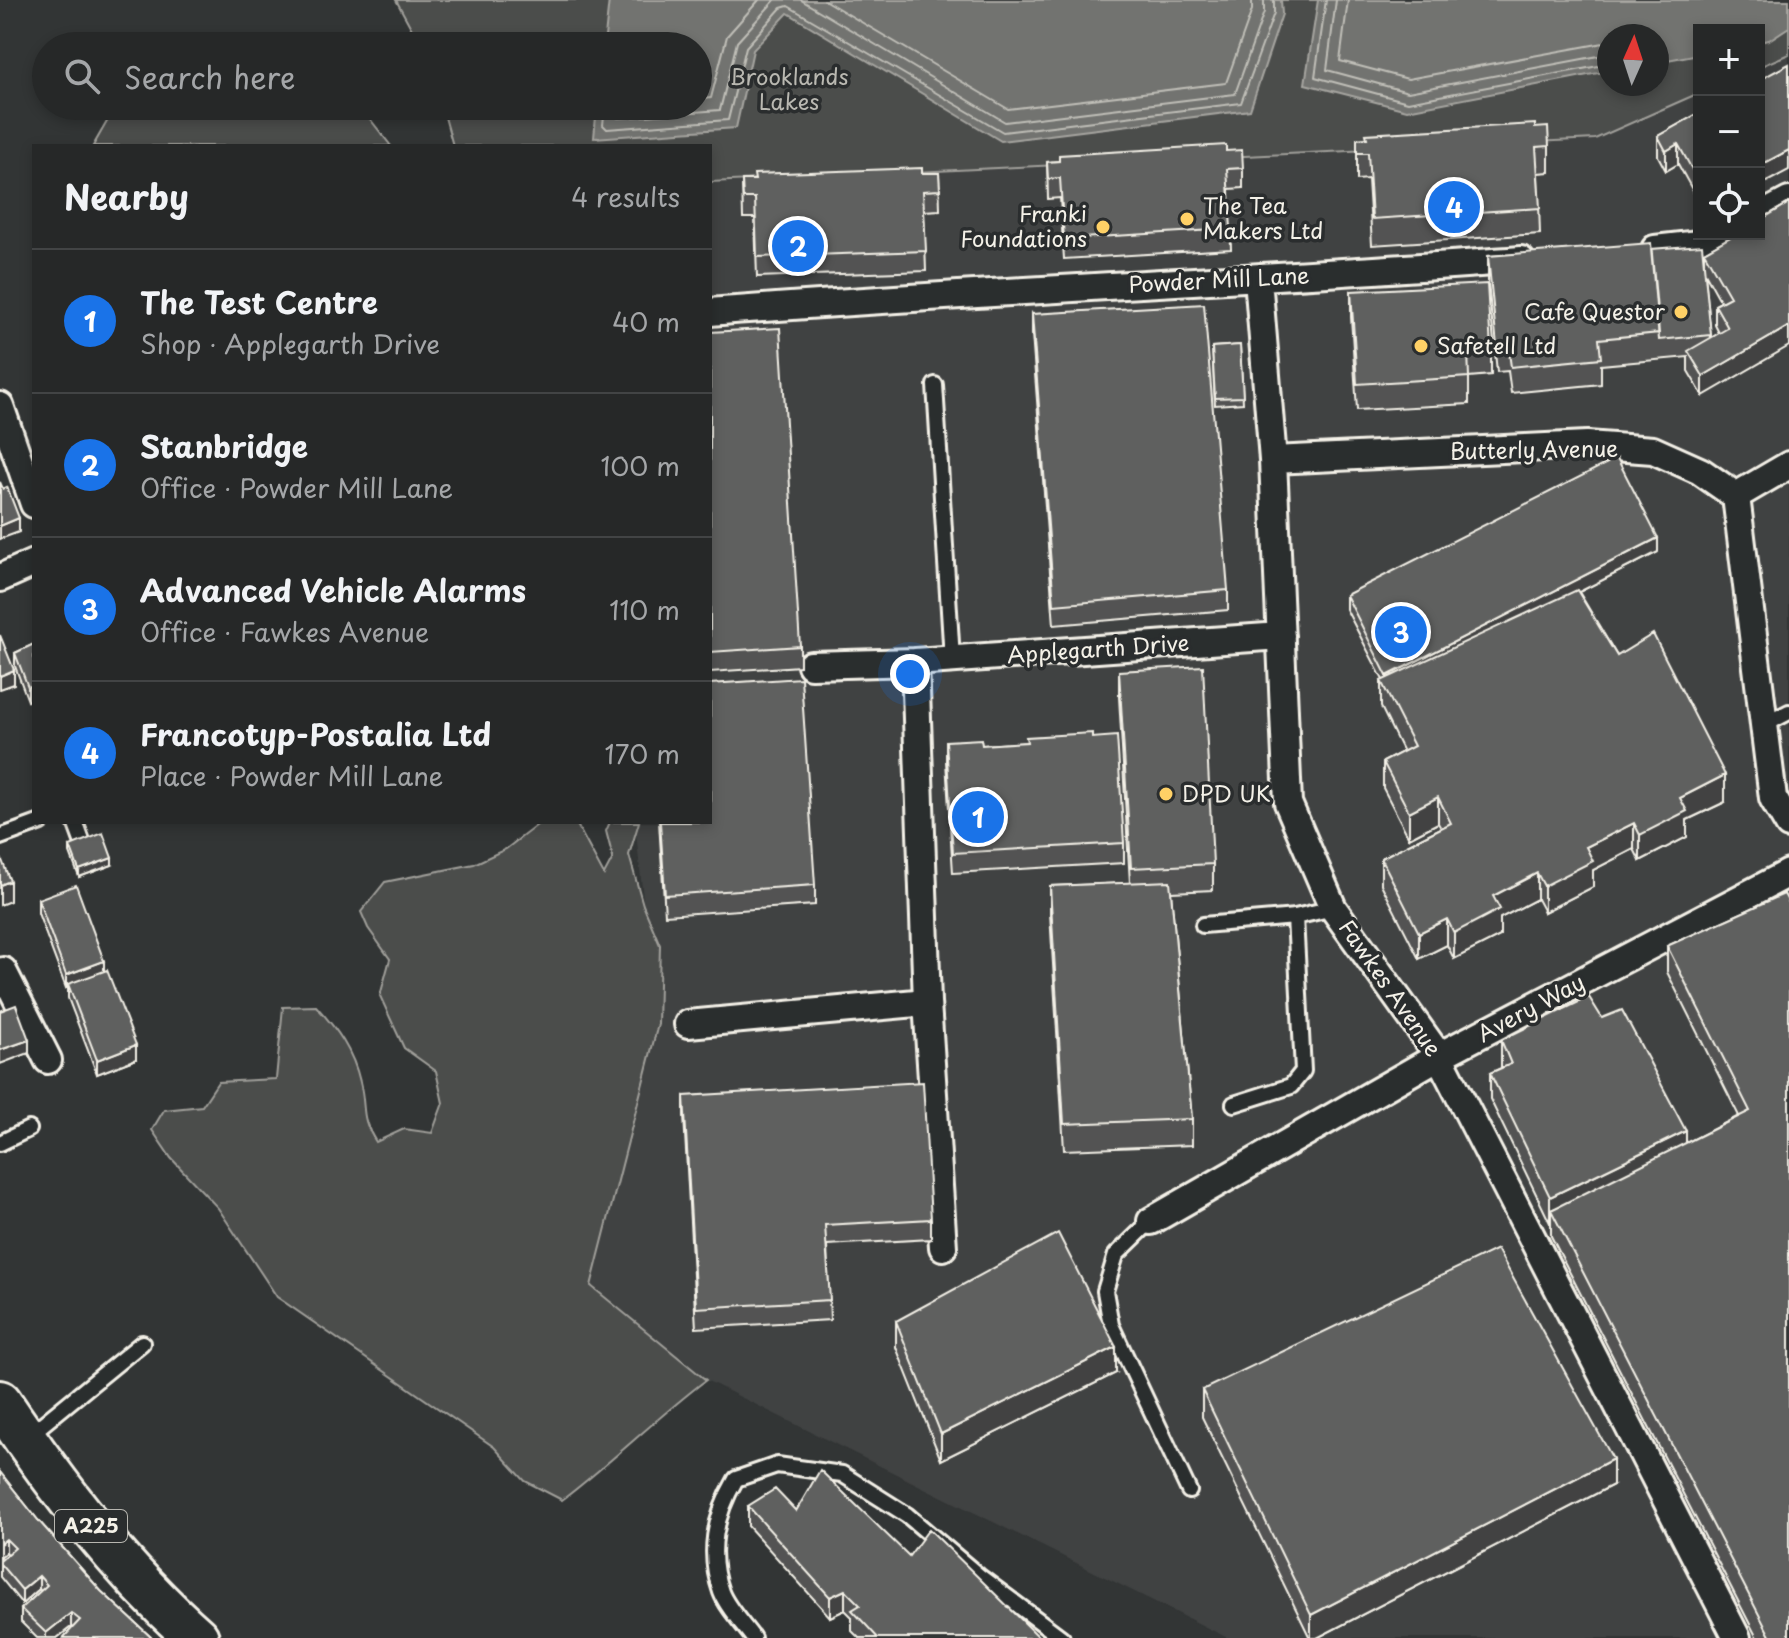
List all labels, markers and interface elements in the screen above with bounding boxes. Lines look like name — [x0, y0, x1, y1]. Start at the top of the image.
north arrow — [1597, 24, 1669, 96]
map controls — [1693, 24, 1765, 240]
button: + — [1693, 24, 1765, 96]
search box — [32, 32, 712, 120]
icon: search — [60, 54, 104, 98]
text: Search here — [124, 54, 296, 99]
park label: Brooklands Lakes — [729, 59, 849, 117]
button: − — [1693, 96, 1765, 168]
button: locate — [1693, 168, 1765, 240]
text: Nearby — [64, 170, 189, 222]
text: 4 results — [571, 177, 680, 216]
pin: 4 — [1428, 177, 1480, 237]
place label: The Tea Makers Ltd — [1203, 188, 1323, 246]
place label: Franki Foundations — [960, 196, 1087, 254]
marker: The Tea Makers Ltd — [1178, 210, 1196, 228]
pin: 2 — [772, 216, 824, 276]
marker: Franki Foundations — [1094, 218, 1112, 236]
street label: Powder Mill Lane — [1128, 257, 1310, 300]
text: The Test Centre — [140, 279, 378, 324]
place label: Cafe Questor — [1524, 294, 1666, 327]
text: 1 — [84, 302, 96, 341]
text: 40 m — [612, 302, 680, 341]
marker: Cafe Questor — [1672, 303, 1690, 321]
text: Shop · Applegarth Drive — [140, 324, 440, 363]
place label: Safetell Ltd — [1437, 328, 1556, 361]
marker: Safetell Ltd — [1412, 337, 1430, 355]
text: Stanbridge — [140, 423, 308, 468]
street label: Butterly Avenue — [1449, 431, 1618, 466]
text: 2 — [81, 446, 99, 485]
text: 100 m — [600, 446, 680, 485]
text: Office · Powder Mill Lane — [140, 468, 453, 507]
text: Advanced Vehicle Alarms — [140, 567, 526, 612]
text: 3 — [81, 590, 99, 629]
text: 110 m — [609, 590, 680, 629]
pin: 3 — [1375, 602, 1427, 662]
text: Office · Fawkes Avenue — [140, 612, 429, 651]
street label: Applegarth Drive — [1006, 625, 1190, 670]
your location — [890, 654, 930, 694]
text: Francotyp-Postalia Ltd — [140, 711, 491, 756]
text: 4 — [81, 734, 99, 773]
text: 170 m — [605, 734, 680, 773]
text: Place · Powder Mill Lane — [140, 756, 443, 795]
place label: DPD UK — [1182, 776, 1271, 809]
marker: DPD UK — [1157, 785, 1175, 803]
pin: 1 — [952, 787, 1004, 847]
street label: Fawkes Avenue — [1332, 912, 1451, 1062]
street label: Avery Way — [1471, 964, 1590, 1049]
road number: A225 — [55, 1510, 127, 1542]

